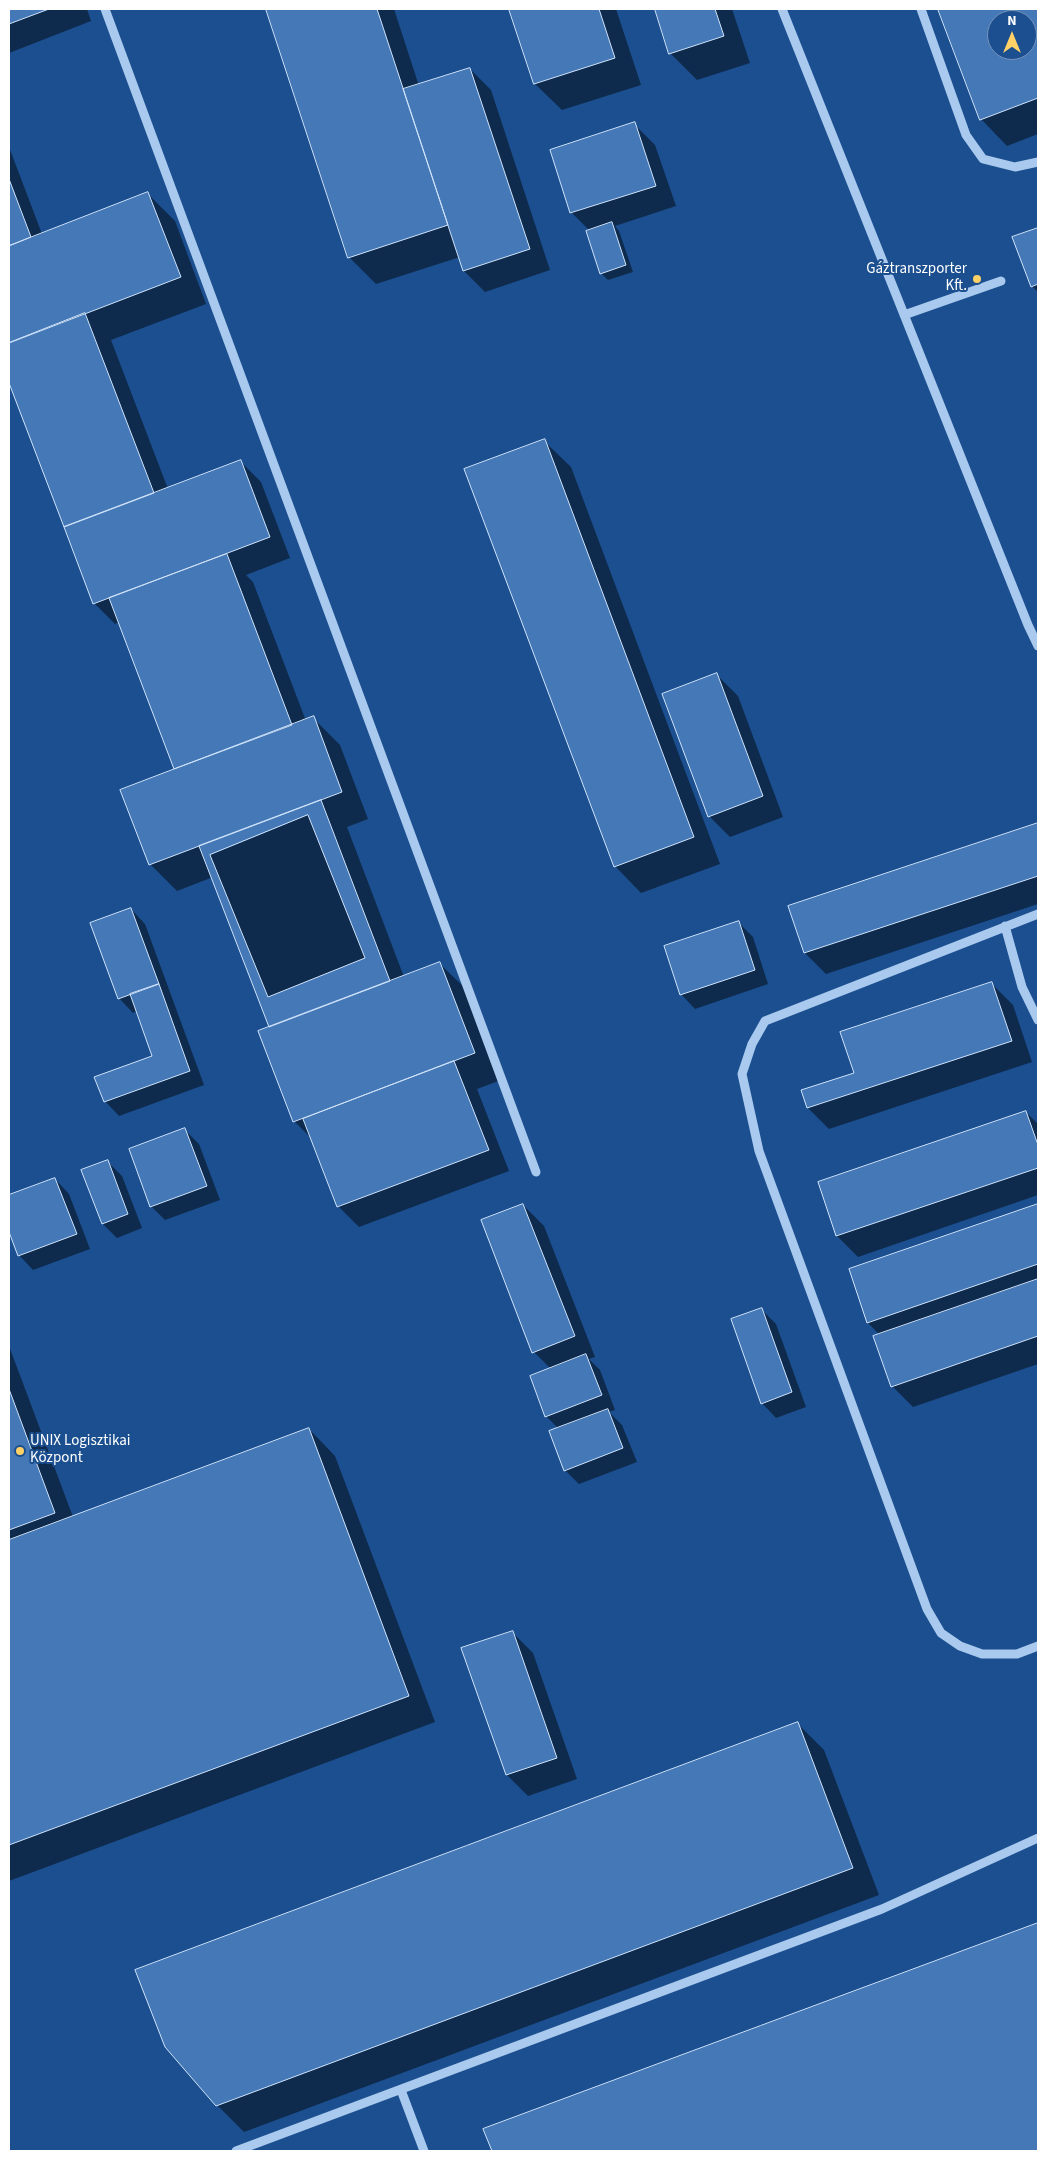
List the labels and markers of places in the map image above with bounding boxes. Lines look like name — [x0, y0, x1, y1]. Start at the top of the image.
place label: Gáztranszporter Kft. — [866, 261, 967, 296]
marker: Gáztranszporter Kft. — [971, 273, 983, 285]
place label: UNIX Logisztikai Központ — [30, 1433, 130, 1468]
marker: UNIX Logisztikai Központ — [14, 1445, 26, 1457]

